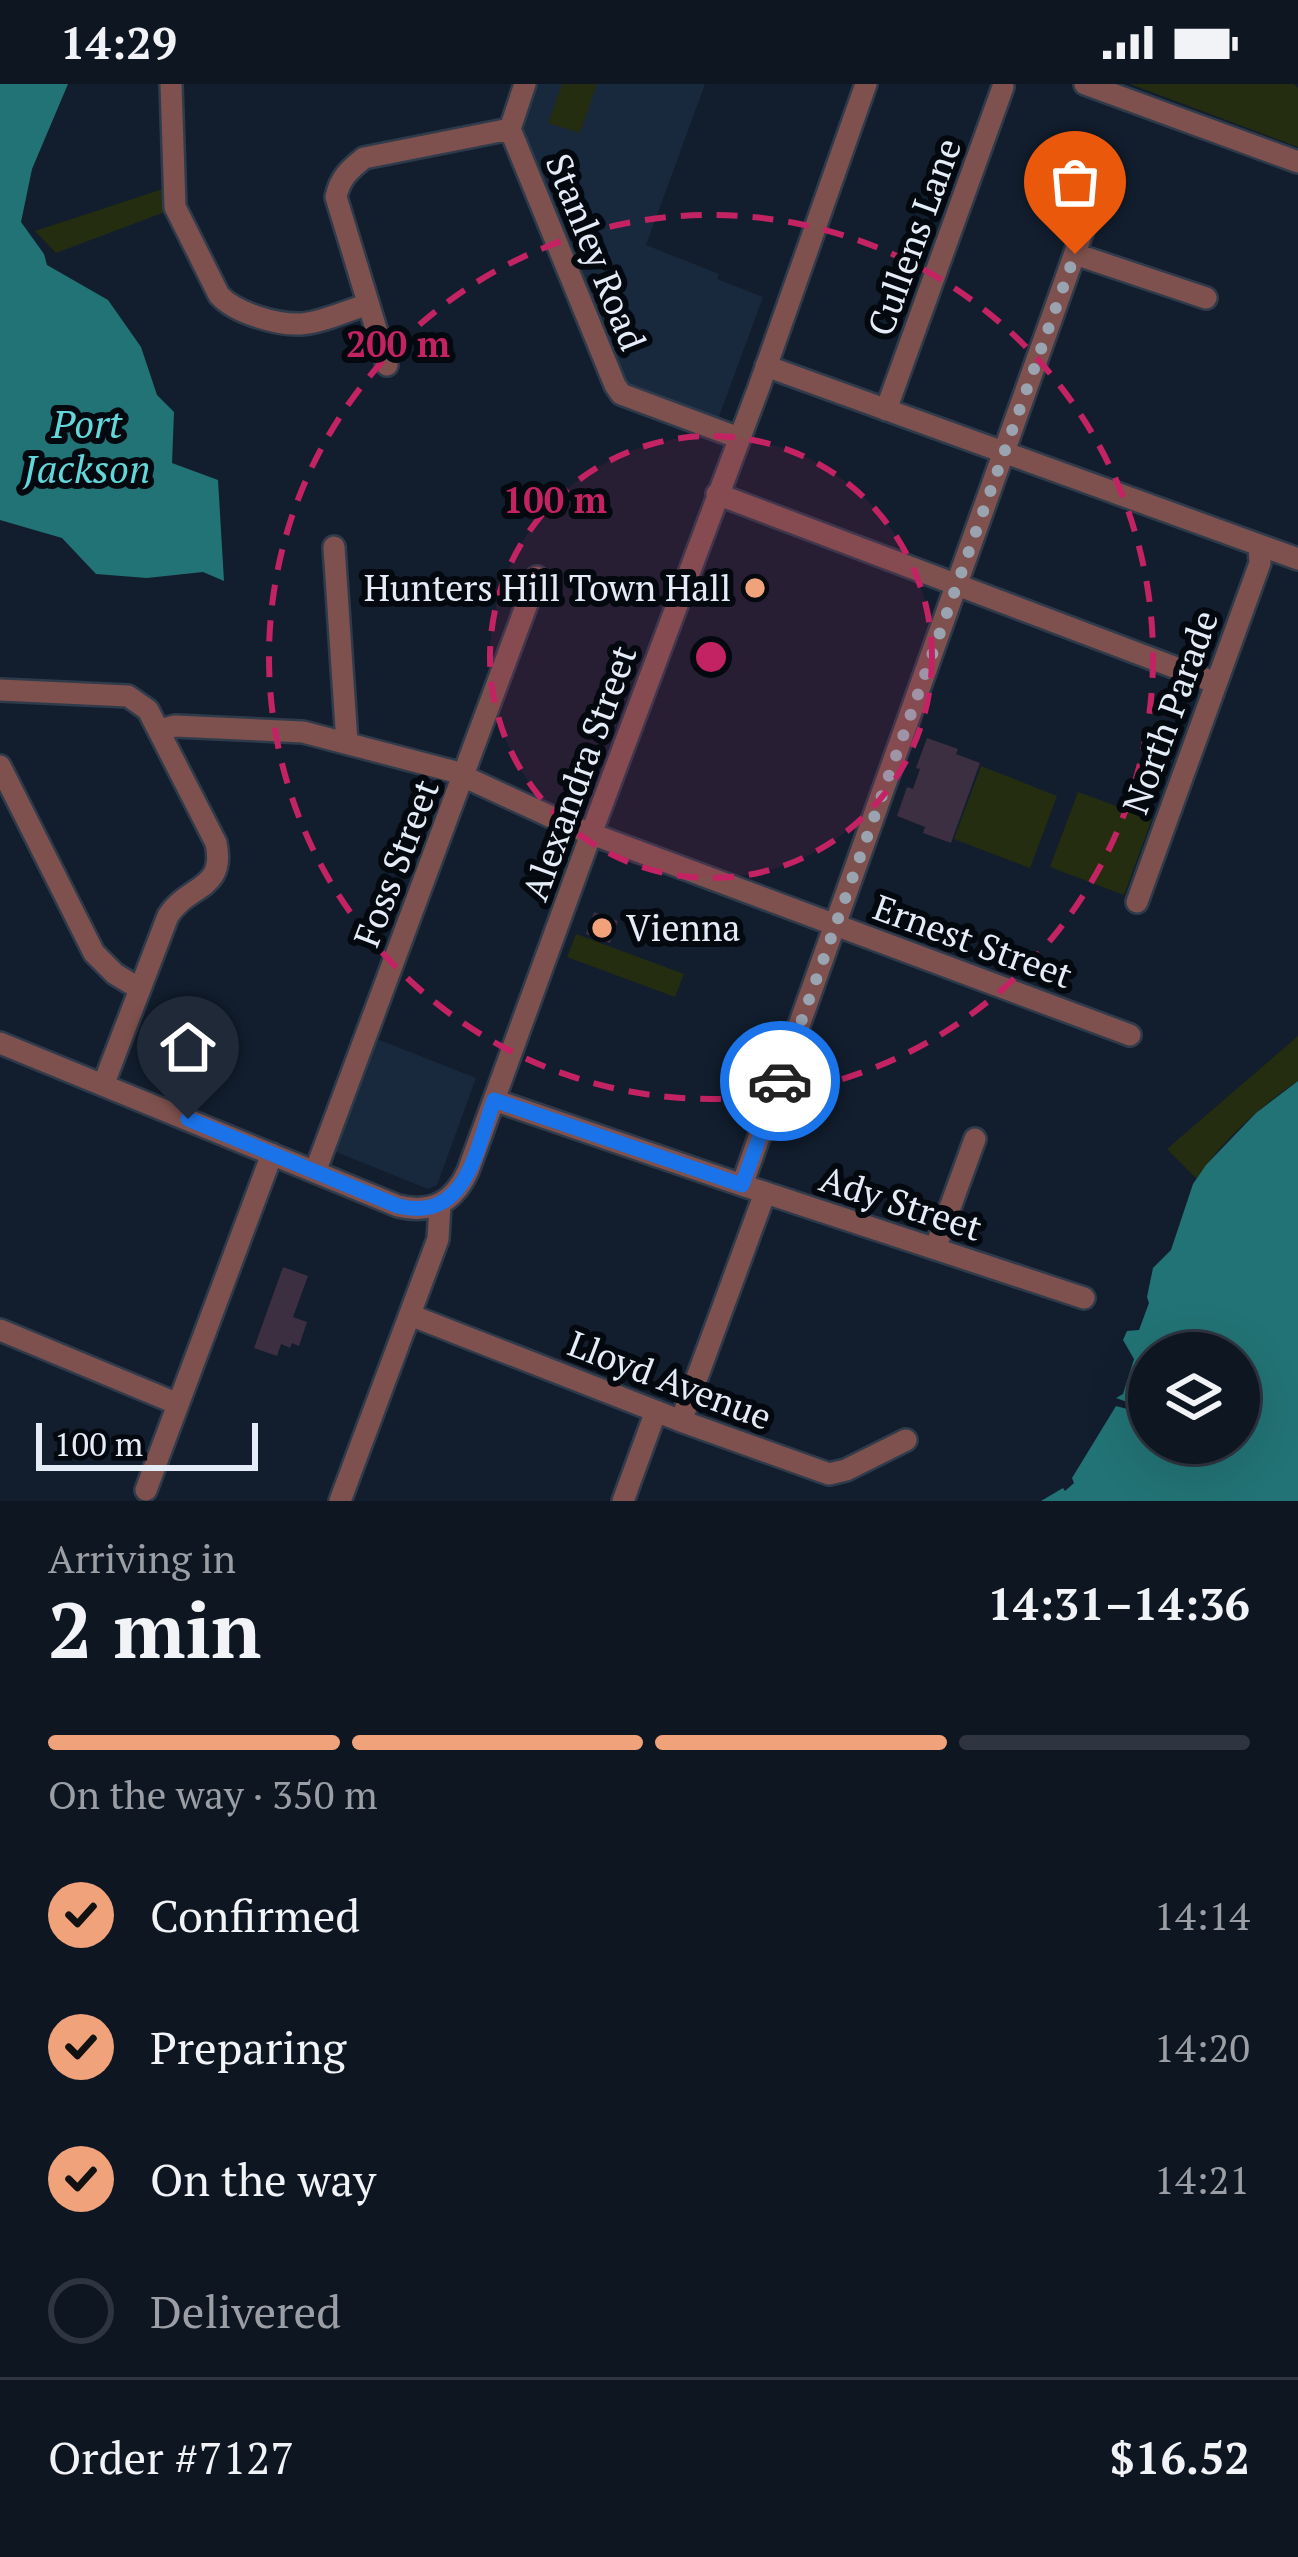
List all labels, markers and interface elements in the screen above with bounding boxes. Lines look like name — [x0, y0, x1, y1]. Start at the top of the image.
text: 14:29 — [60, 12, 177, 72]
pin — [1024, 131, 1126, 254]
street label: Cullens Lane — [856, 132, 971, 342]
street label: Stanley Road — [536, 147, 657, 357]
icon: bag — [1042, 149, 1108, 215]
text: 200 m — [346, 320, 450, 367]
water label: Port Jackson — [22, 397, 150, 494]
text: 100 m — [503, 476, 607, 523]
place label: Hunters Hill Town Hall — [364, 564, 731, 611]
marker: Hunters Hill Town Hall — [742, 575, 768, 601]
street label: North Parade — [1111, 604, 1228, 820]
centre of rings — [690, 636, 732, 678]
street label: Alexandra Street — [511, 639, 646, 907]
street label: Foss Street — [342, 772, 449, 953]
street label: Ernest Street — [867, 883, 1079, 998]
place label: Vienna — [626, 904, 741, 951]
marker: Vienna — [589, 915, 615, 941]
pin — [137, 996, 239, 1119]
icon: home — [155, 1014, 221, 1080]
courier — [720, 1021, 840, 1141]
icon: car — [747, 1048, 813, 1114]
street label: Ady Street — [814, 1154, 988, 1251]
street label: Lloyd Avenue — [562, 1319, 778, 1440]
map controls — [1128, 1332, 1260, 1464]
button: layers — [1128, 1332, 1260, 1464]
scale bar — [36, 1417, 258, 1470]
text: 100 m — [54, 1422, 143, 1465]
text: Arriving in — [48, 1532, 236, 1584]
text: 14:31–14:36 — [988, 1573, 1250, 1633]
text: 2 min — [48, 1577, 261, 1680]
text: On the way · 350 m — [48, 1768, 378, 1820]
icon: check — [48, 1882, 114, 1948]
text: Confirmed — [150, 1885, 360, 1945]
text: 14:14 — [1154, 1889, 1250, 1941]
icon: check — [48, 2014, 114, 2080]
text: Preparing — [150, 2017, 346, 2077]
text: 14:20 — [1154, 2021, 1250, 2073]
icon: check — [48, 2146, 114, 2212]
text: On the way — [150, 2149, 376, 2209]
text: 14:21 — [1154, 2153, 1250, 2205]
text: Delivered — [150, 2281, 341, 2341]
text: Order #7127 — [48, 2427, 294, 2487]
text: $16.52 — [1110, 2427, 1250, 2487]

